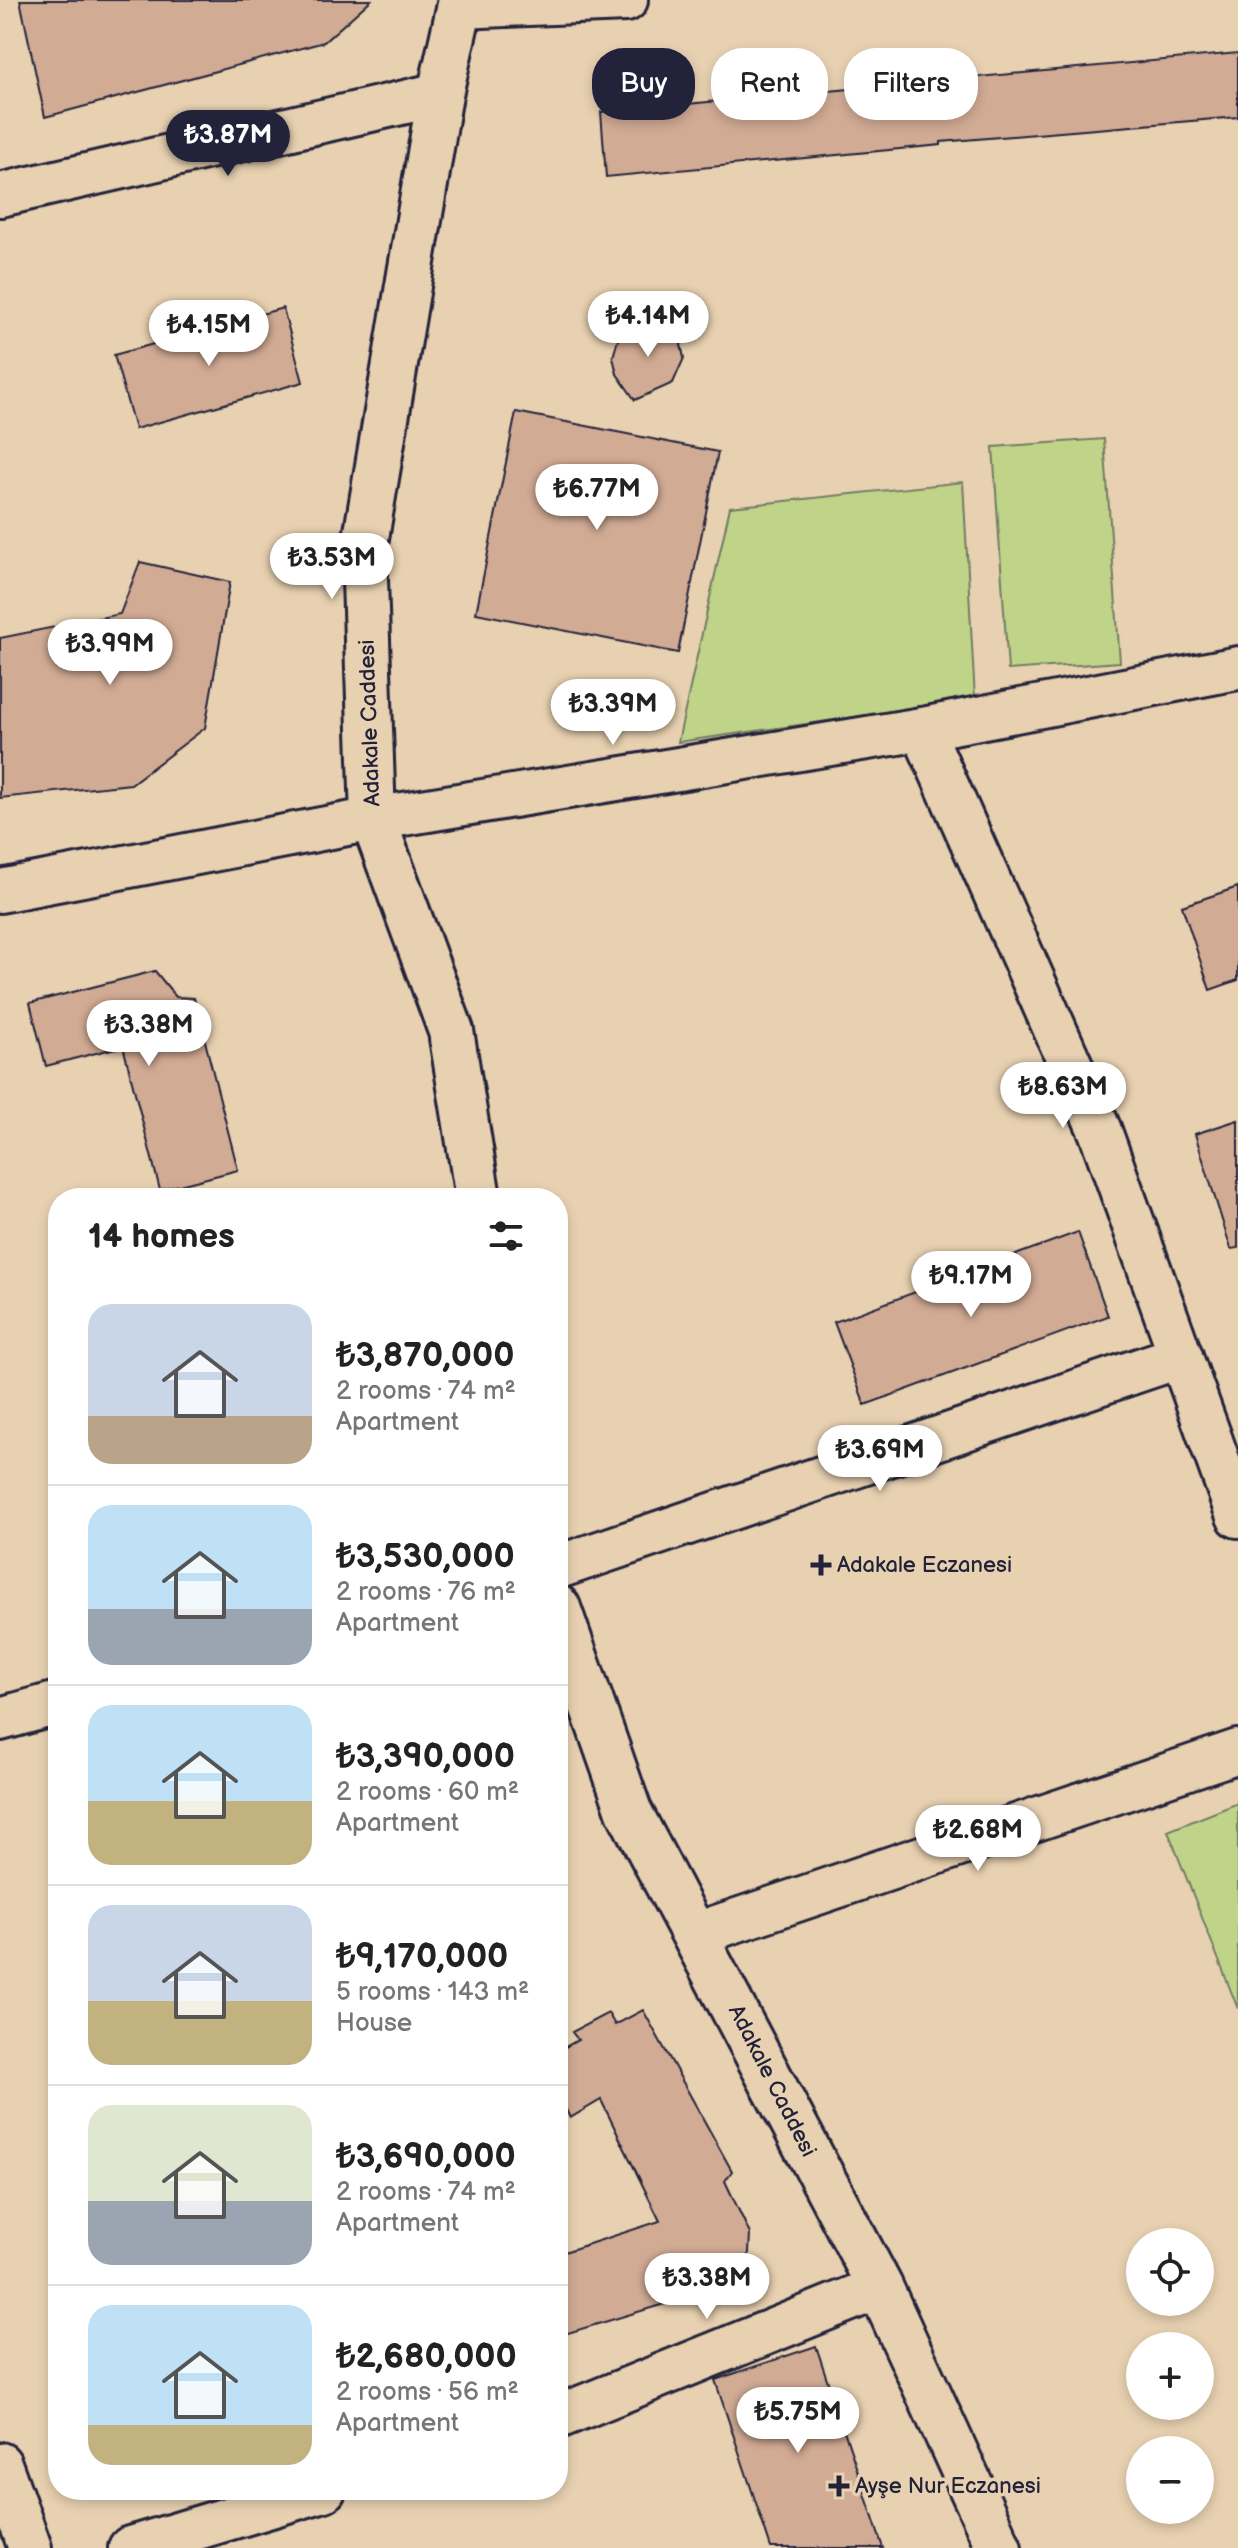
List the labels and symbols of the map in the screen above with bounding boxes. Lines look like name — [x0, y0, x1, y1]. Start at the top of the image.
pin: ₺3.87M — [163, 110, 293, 178]
pin: ₺4.14M — [583, 291, 713, 359]
pin: ₺4.15M — [144, 300, 274, 368]
pin: ₺6.77M — [532, 464, 662, 532]
pin: ₺3.53M — [267, 533, 397, 601]
pin: ₺3.99M — [45, 619, 175, 687]
street label: Adakale Caddesi — [354, 639, 386, 807]
pin: ₺3.39M — [548, 679, 678, 747]
pin: ₺3.38M — [84, 1000, 214, 1068]
pin: ₺8.63M — [998, 1062, 1128, 1130]
pin: ₺9.17M — [906, 1251, 1036, 1319]
pin: ₺3.69M — [815, 1425, 945, 1493]
place label: Adakale Eczanesi — [837, 1552, 1012, 1579]
marker: Adakale Eczanesi — [812, 1556, 830, 1574]
pin: ₺2.68M — [913, 1805, 1043, 1873]
street label: Adakale Caddesi — [722, 2000, 822, 2162]
pin: ₺3.38M — [642, 2253, 772, 2321]
pin: ₺5.75M — [733, 2387, 863, 2455]
place label: Ayşe Nur Eczanesi — [855, 2473, 1041, 2500]
marker: Ayşe Nur Eczanesi — [830, 2477, 848, 2495]

